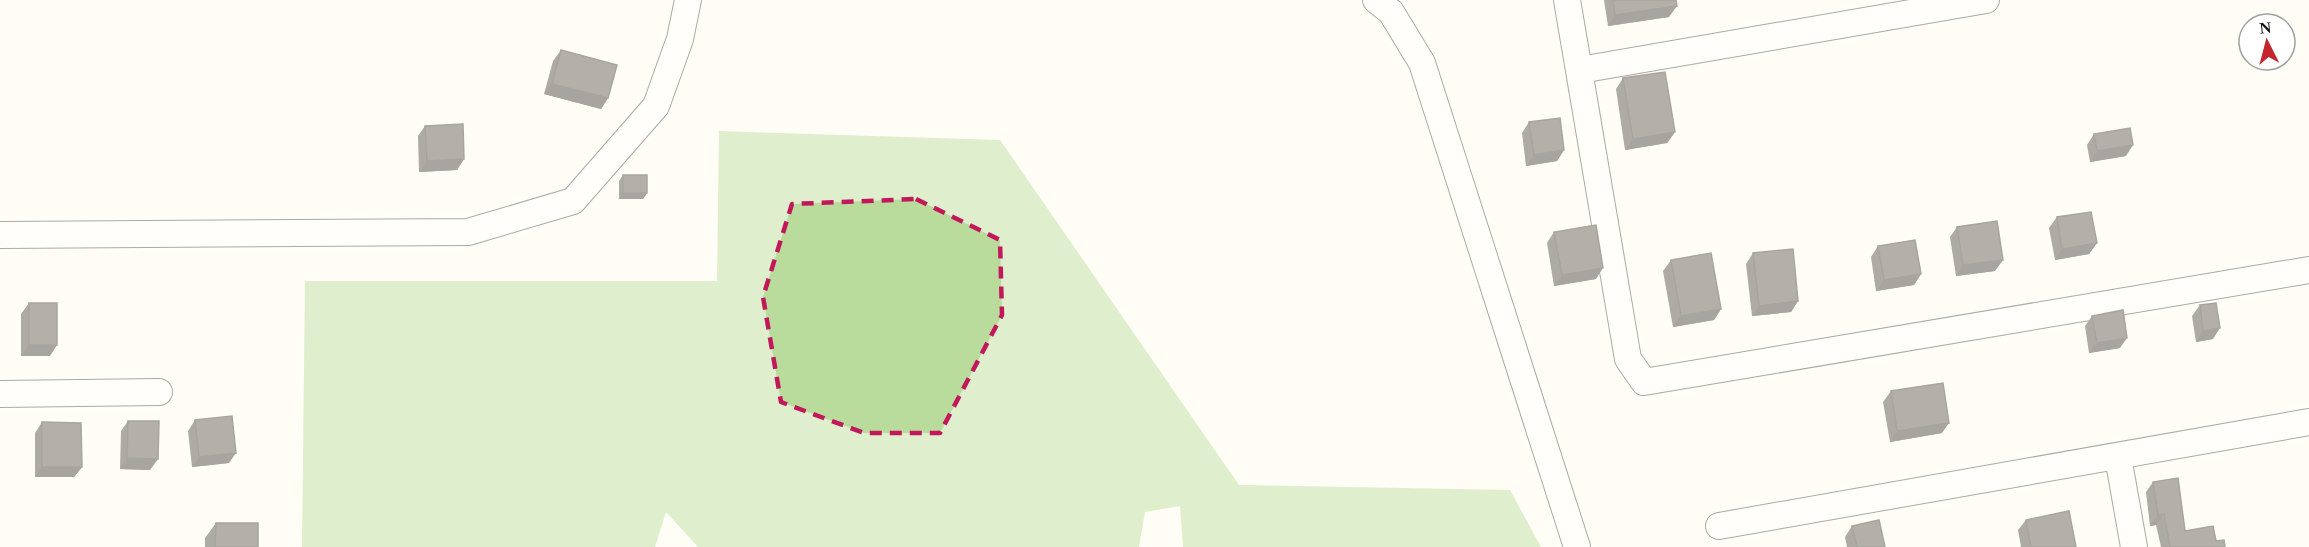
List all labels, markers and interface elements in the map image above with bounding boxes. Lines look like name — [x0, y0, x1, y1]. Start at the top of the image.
north arrow — [2237, 12, 2297, 72]
text: N — [2259, 18, 2273, 37]

